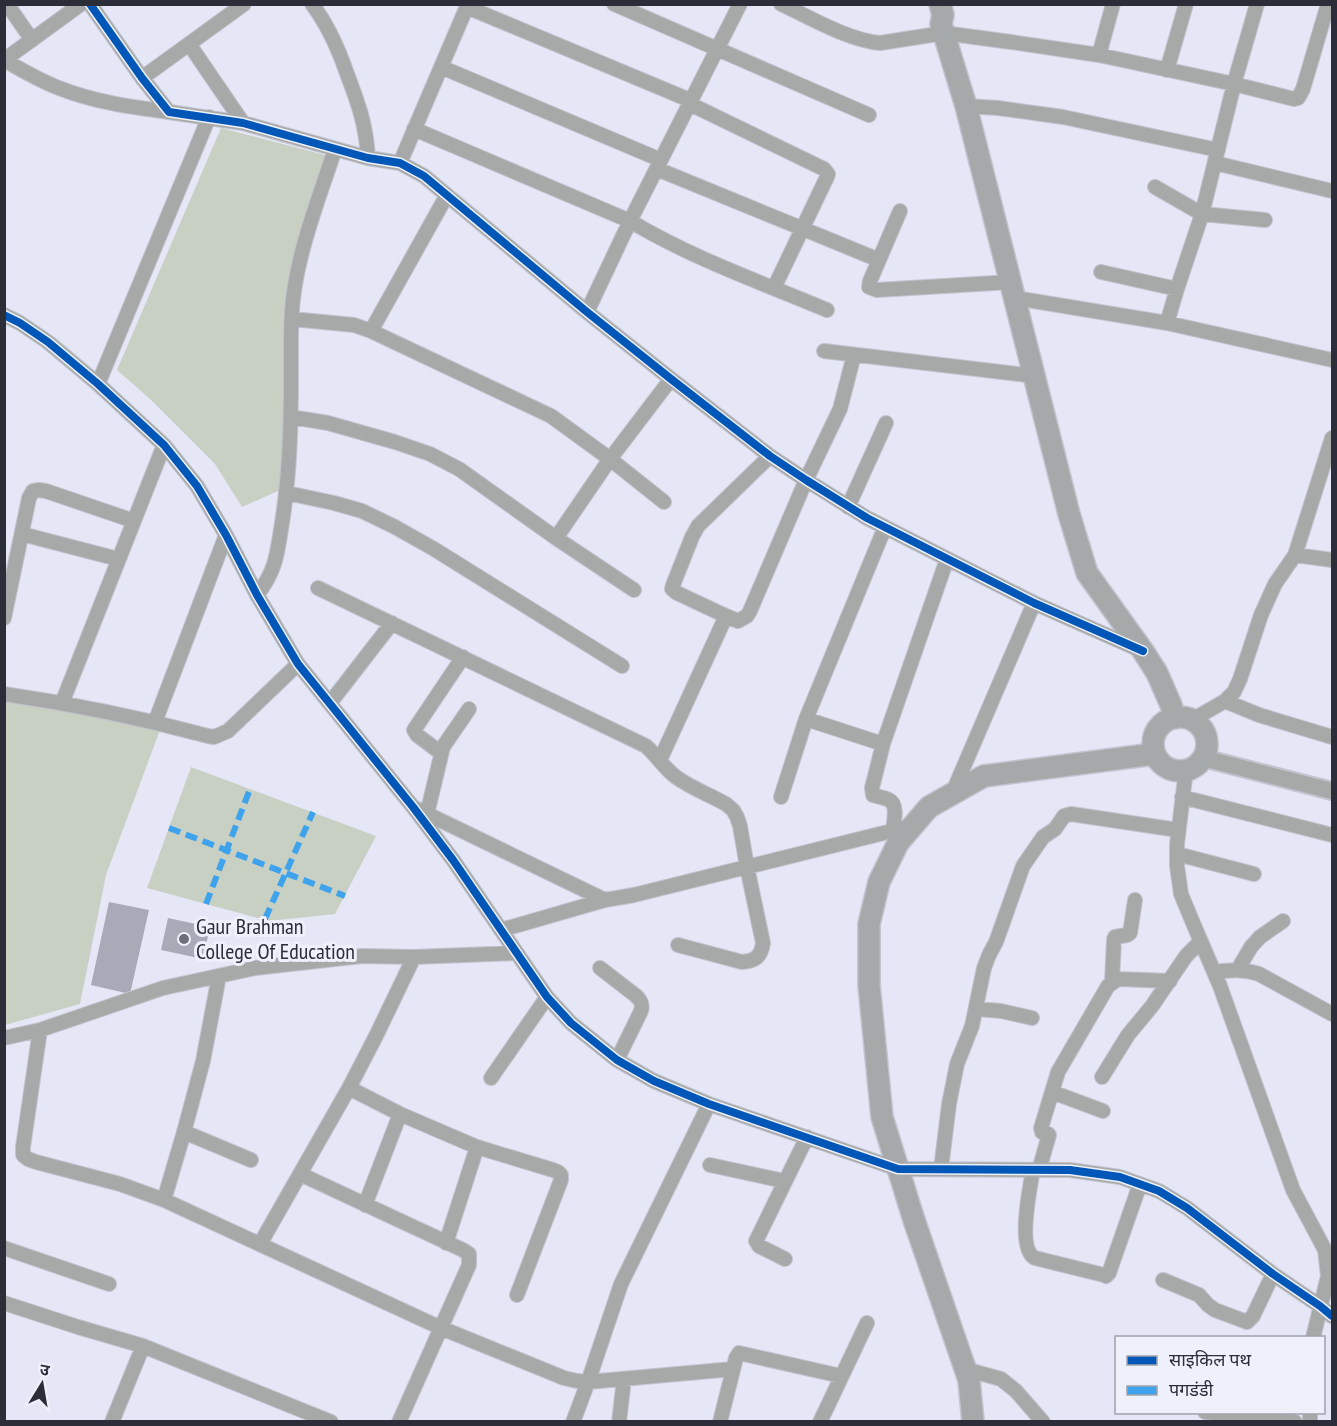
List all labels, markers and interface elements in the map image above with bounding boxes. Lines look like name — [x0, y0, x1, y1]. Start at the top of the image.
place label: Gaur Brahman College Of Education — [196, 912, 355, 965]
marker: Gaur Brahman College Of Education — [177, 932, 191, 946]
legend — [1115, 1336, 1325, 1414]
text: साइकिल पथ — [1169, 1348, 1251, 1371]
north arrow — [12, 1354, 72, 1414]
text: उ — [38, 1359, 52, 1380]
text: पगडंडी — [1169, 1378, 1214, 1401]

